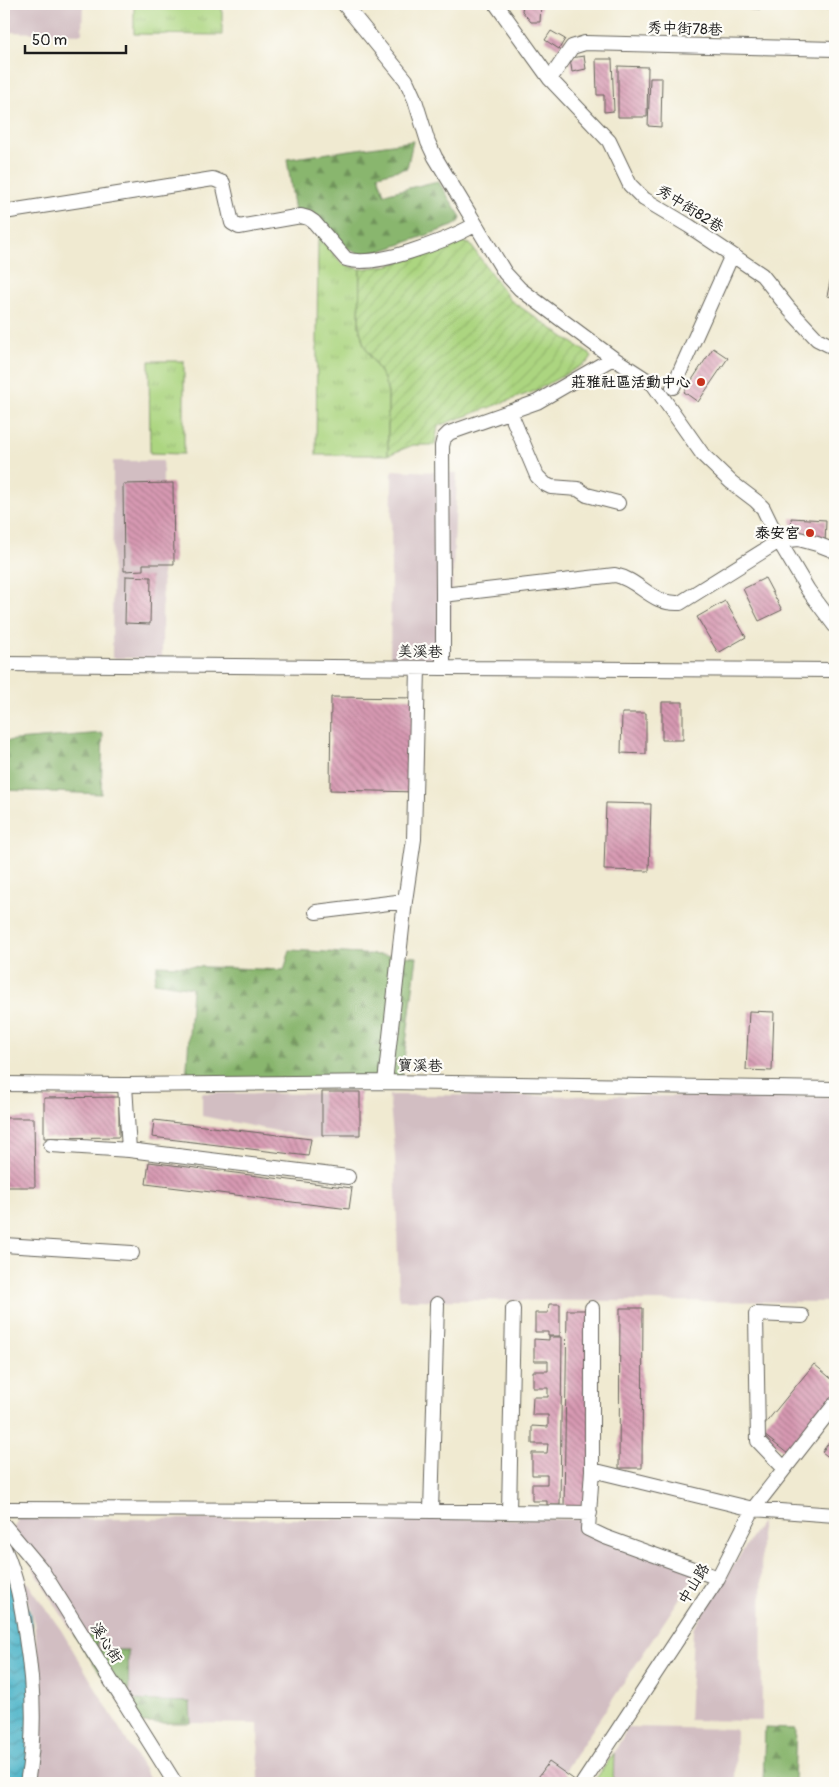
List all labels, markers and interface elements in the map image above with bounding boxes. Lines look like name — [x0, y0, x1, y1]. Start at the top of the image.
street label: 秀中街78巷 — [647, 18, 723, 40]
scale bar — [25, 22, 126, 54]
text: 50 m — [32, 31, 67, 50]
street label: 秀中街82巷 — [653, 181, 727, 237]
place label: 莊雅社區活動中心 — [571, 373, 691, 392]
marker: 莊雅社區活動中心 — [695, 376, 707, 388]
place label: 泰安宮 — [755, 524, 800, 543]
marker: 泰安宮 — [804, 527, 816, 539]
street label: 美溪巷 — [397, 642, 443, 662]
street label: 寶溪巷 — [397, 1056, 443, 1076]
street label: 中山路 — [674, 1560, 714, 1608]
street label: 溪心街 — [86, 1619, 126, 1667]

